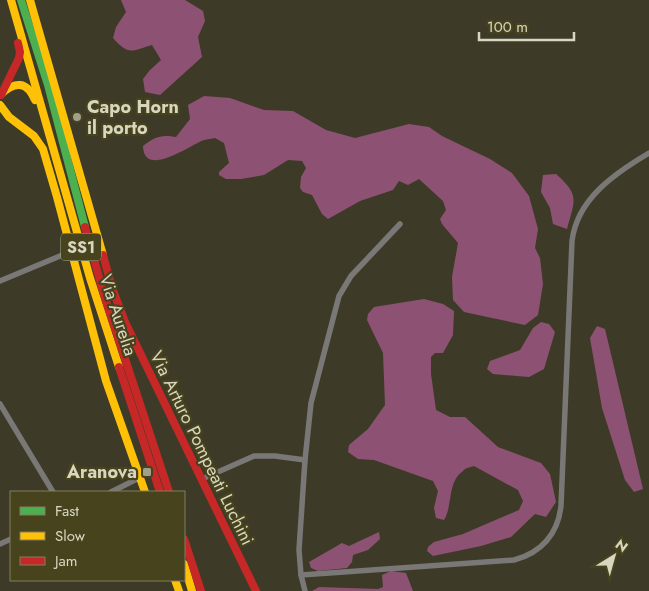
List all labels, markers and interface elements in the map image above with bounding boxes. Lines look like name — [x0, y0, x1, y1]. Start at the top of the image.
scale bar — [479, 10, 574, 42]
text: 100 m — [487, 16, 528, 38]
place label: Capo Horn il porto — [87, 94, 179, 141]
marker: Capo Horn il porto — [71, 111, 83, 123]
road number: SS1 — [61, 233, 101, 260]
street label: Via Aurelia — [93, 271, 143, 359]
street label: Via Arturo Pompeati Luchini — [144, 346, 260, 550]
place label: Aranova — [66, 459, 137, 485]
marker: Aranova — [141, 466, 153, 478]
legend — [10, 491, 185, 581]
text: Fast — [55, 500, 79, 522]
text: Slow — [55, 525, 86, 547]
north arrow — [589, 531, 639, 581]
text: N — [611, 534, 632, 557]
text: Jam — [53, 550, 78, 572]

